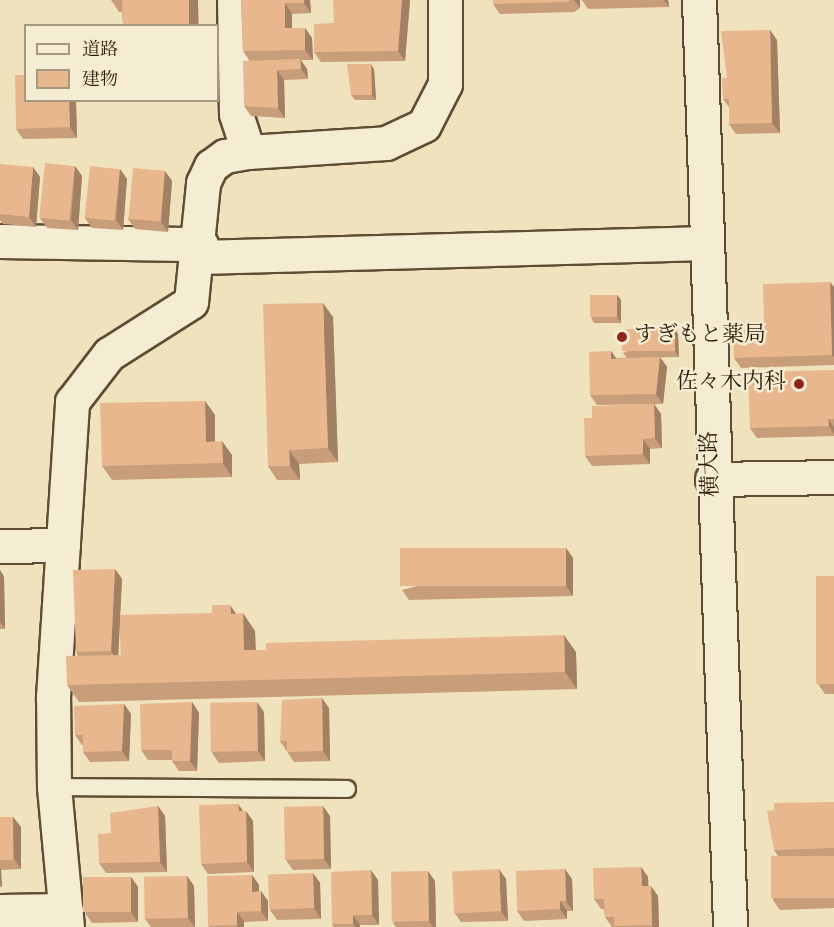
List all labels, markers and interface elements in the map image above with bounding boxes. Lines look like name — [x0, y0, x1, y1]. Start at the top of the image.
legend — [24, 24, 219, 102]
text: 道路 — [82, 38, 118, 64]
text: 建物 — [82, 68, 118, 94]
place label: すぎもと薬局 — [634, 324, 766, 350]
marker: すぎもと薬局 — [615, 330, 629, 344]
place label: 佐々木内科 — [676, 371, 786, 397]
marker: 佐々木内科 — [790, 375, 808, 393]
street label: 横大路 — [698, 431, 726, 497]

